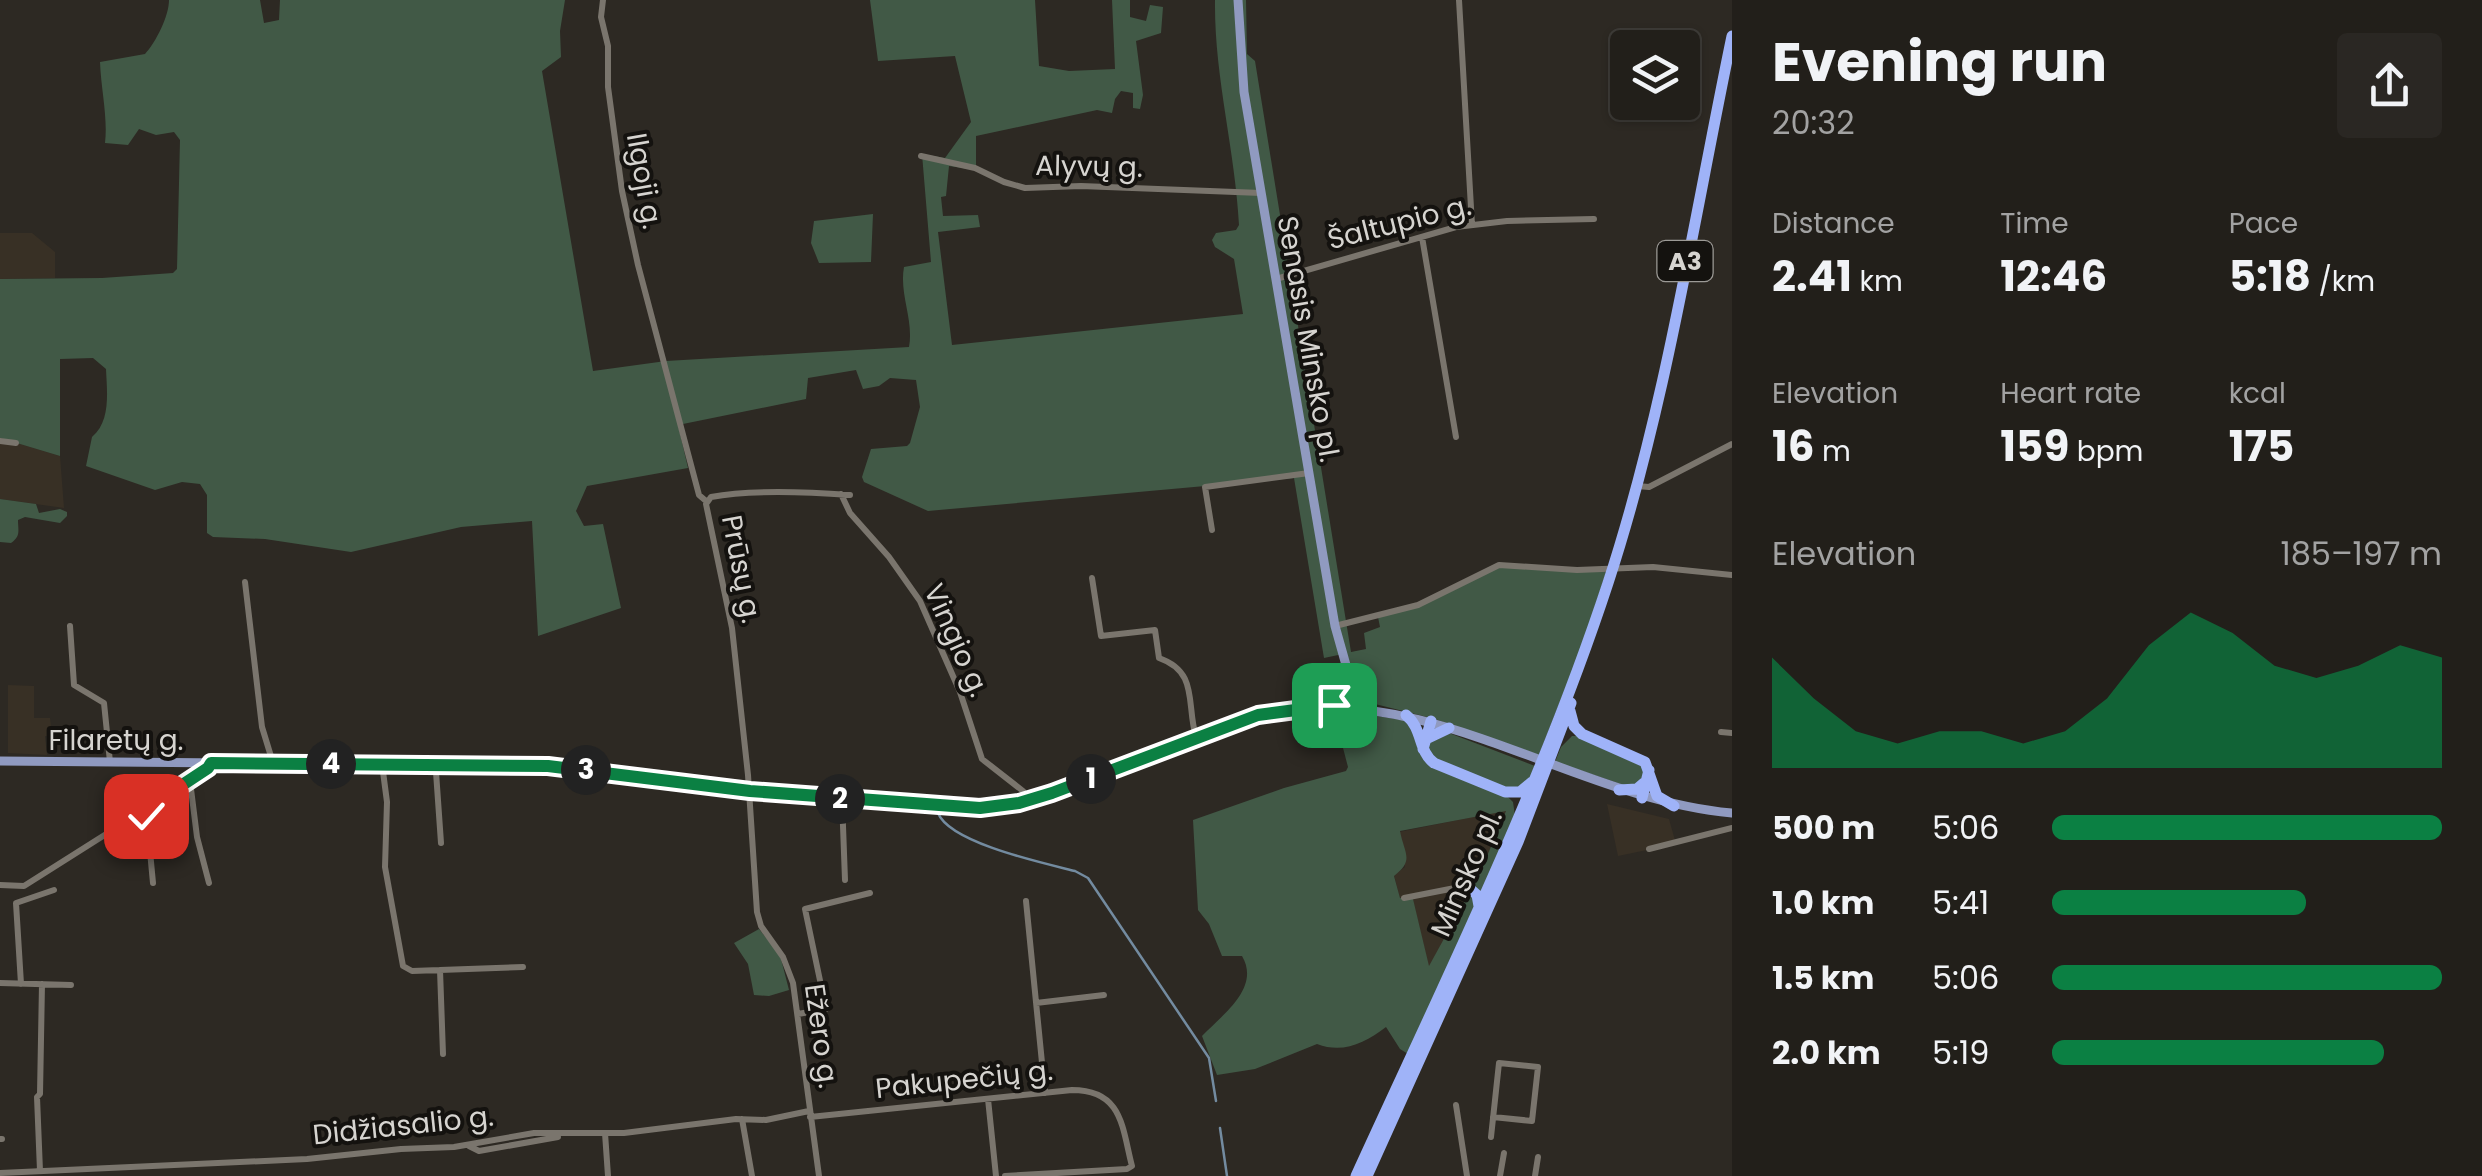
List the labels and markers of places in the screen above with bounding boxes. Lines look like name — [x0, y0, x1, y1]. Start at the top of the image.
pin — [1292, 663, 1377, 748]
pin: 4 — [306, 739, 356, 789]
pin: 3 — [561, 745, 611, 795]
pin: 1 — [1066, 754, 1116, 804]
pin — [104, 774, 189, 859]
pin: 2 — [815, 774, 865, 824]

